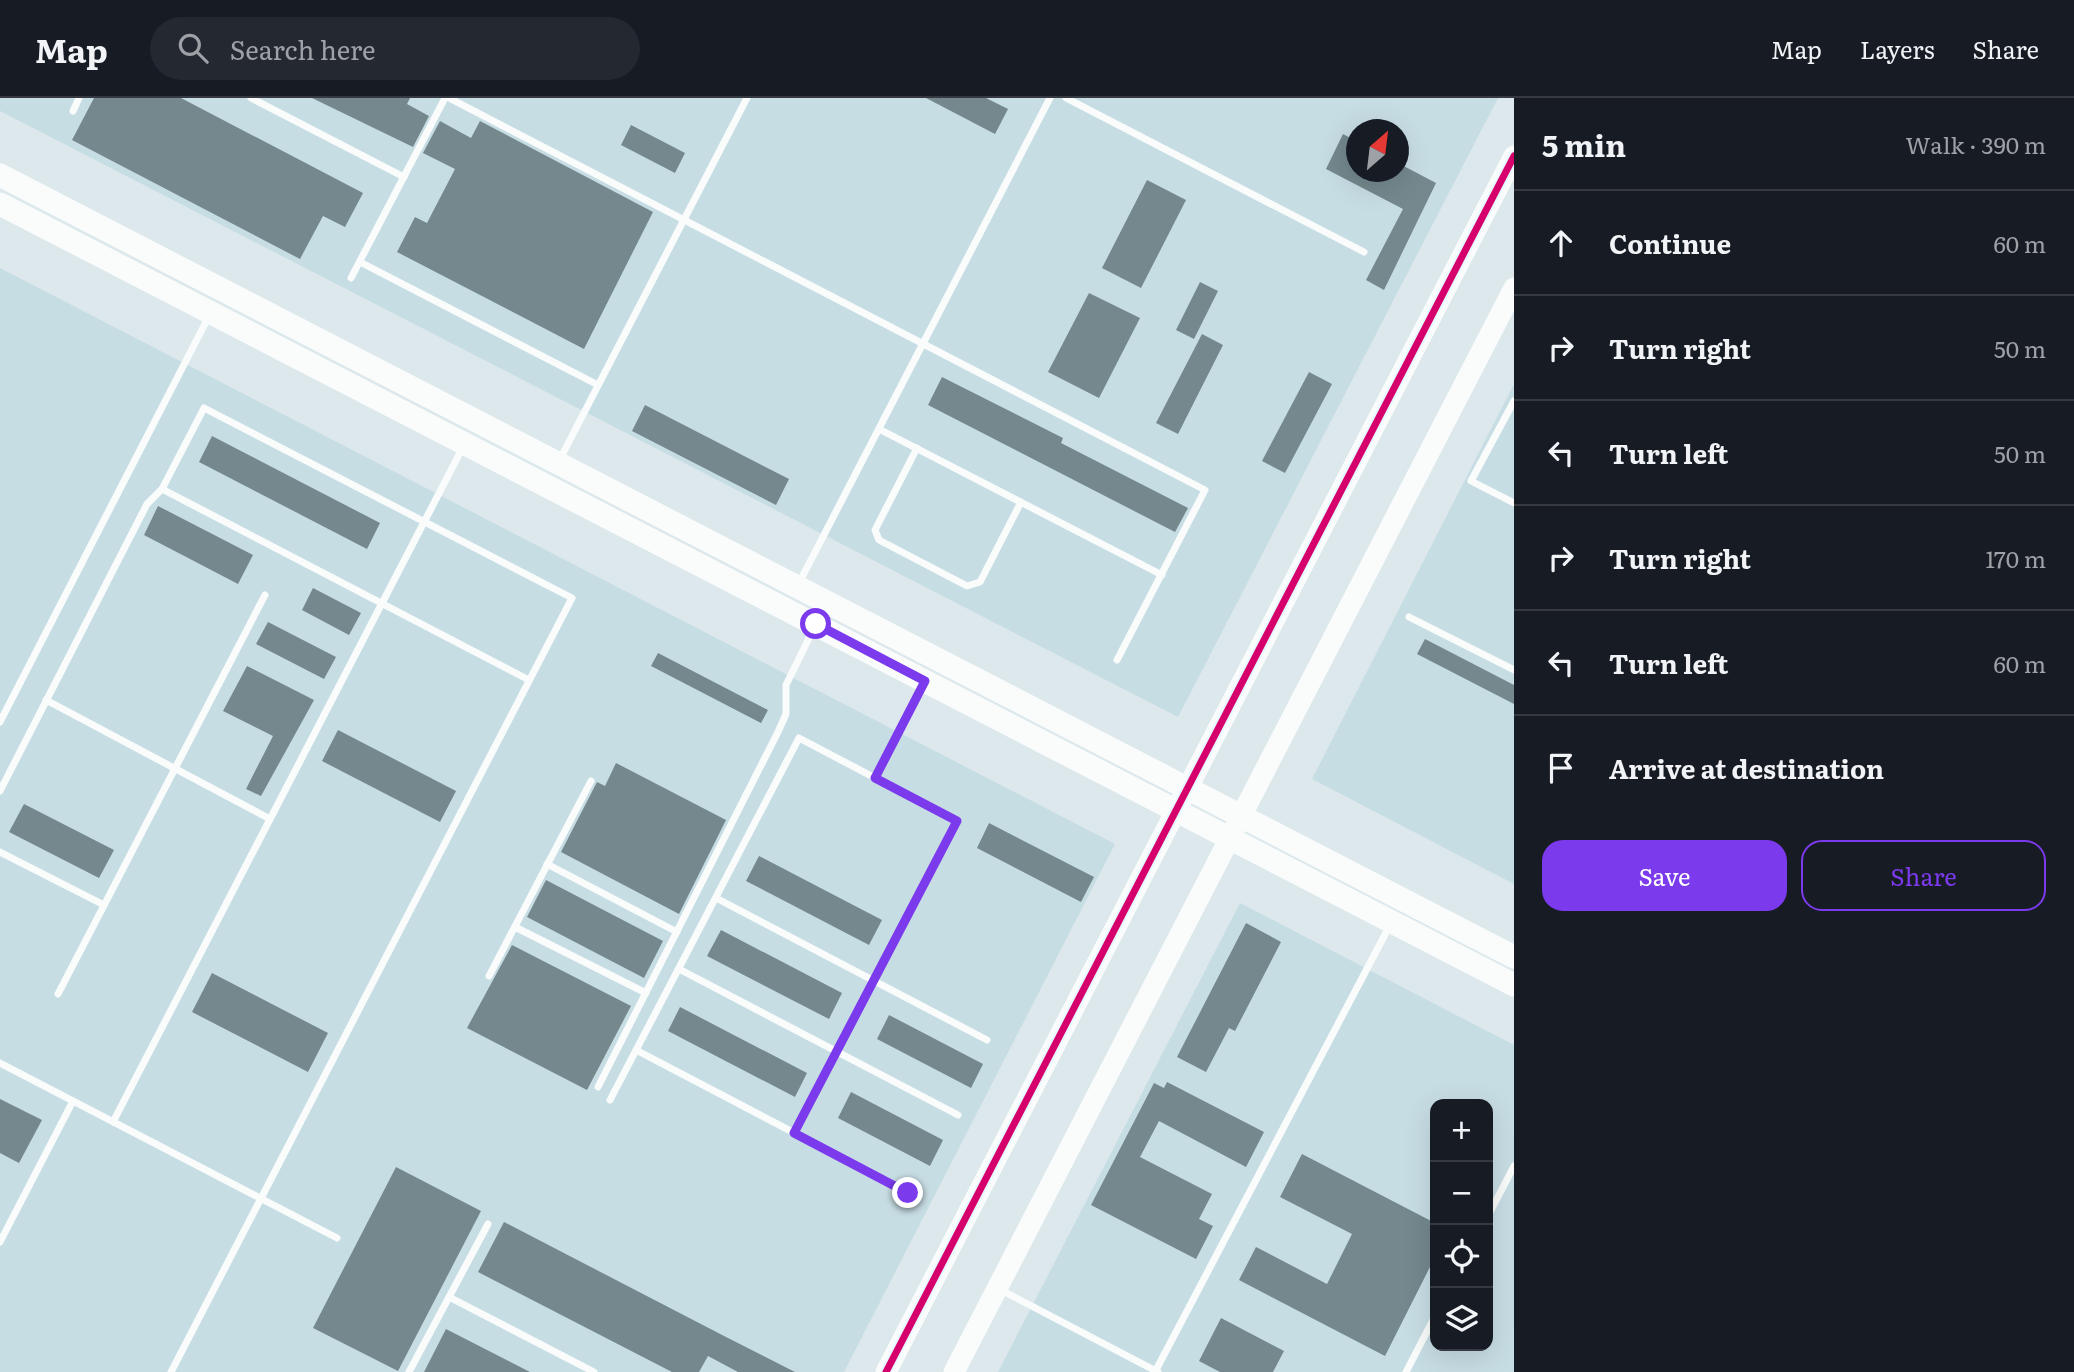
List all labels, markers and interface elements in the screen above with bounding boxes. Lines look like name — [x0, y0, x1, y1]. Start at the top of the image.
search box — [150, 17, 640, 80]
text: Map — [35, 24, 108, 73]
icon: search — [174, 29, 212, 67]
text: Search here — [230, 29, 376, 68]
text: Map — [1771, 31, 1822, 66]
text: Layers — [1860, 31, 1934, 66]
text: Share — [1972, 31, 2039, 66]
north arrow — [1346, 119, 1409, 182]
text: 5 min — [1542, 122, 1626, 166]
text: Walk · 390 m — [1906, 127, 2046, 161]
text: Continue — [1609, 223, 1731, 262]
icon: ahead — [1542, 224, 1580, 262]
text: 60 m — [1993, 226, 2046, 260]
text: Turn right — [1609, 328, 1751, 367]
icon: right — [1542, 329, 1580, 367]
text: 50 m — [1994, 331, 2046, 365]
text: Turn left — [1609, 433, 1728, 472]
icon: left — [1542, 434, 1580, 472]
text: 50 m — [1994, 436, 2046, 470]
text: Turn right — [1609, 538, 1751, 577]
icon: right — [1542, 539, 1580, 577]
text: 170 m — [1985, 541, 2046, 575]
route start — [800, 608, 831, 639]
text: Turn left — [1609, 643, 1728, 682]
icon: left — [1542, 644, 1580, 682]
text: 60 m — [1993, 646, 2046, 680]
text: Arrive at destination — [1609, 748, 1884, 787]
icon: arrive — [1542, 749, 1580, 787]
button: Save — [1542, 840, 1787, 911]
button: Share — [1801, 840, 2046, 911]
map controls — [1430, 1099, 1493, 1351]
button: + — [1430, 1099, 1493, 1162]
button: − — [1430, 1162, 1493, 1225]
route end — [892, 1177, 923, 1208]
button: locate — [1430, 1225, 1493, 1288]
button: layers — [1430, 1288, 1493, 1351]

